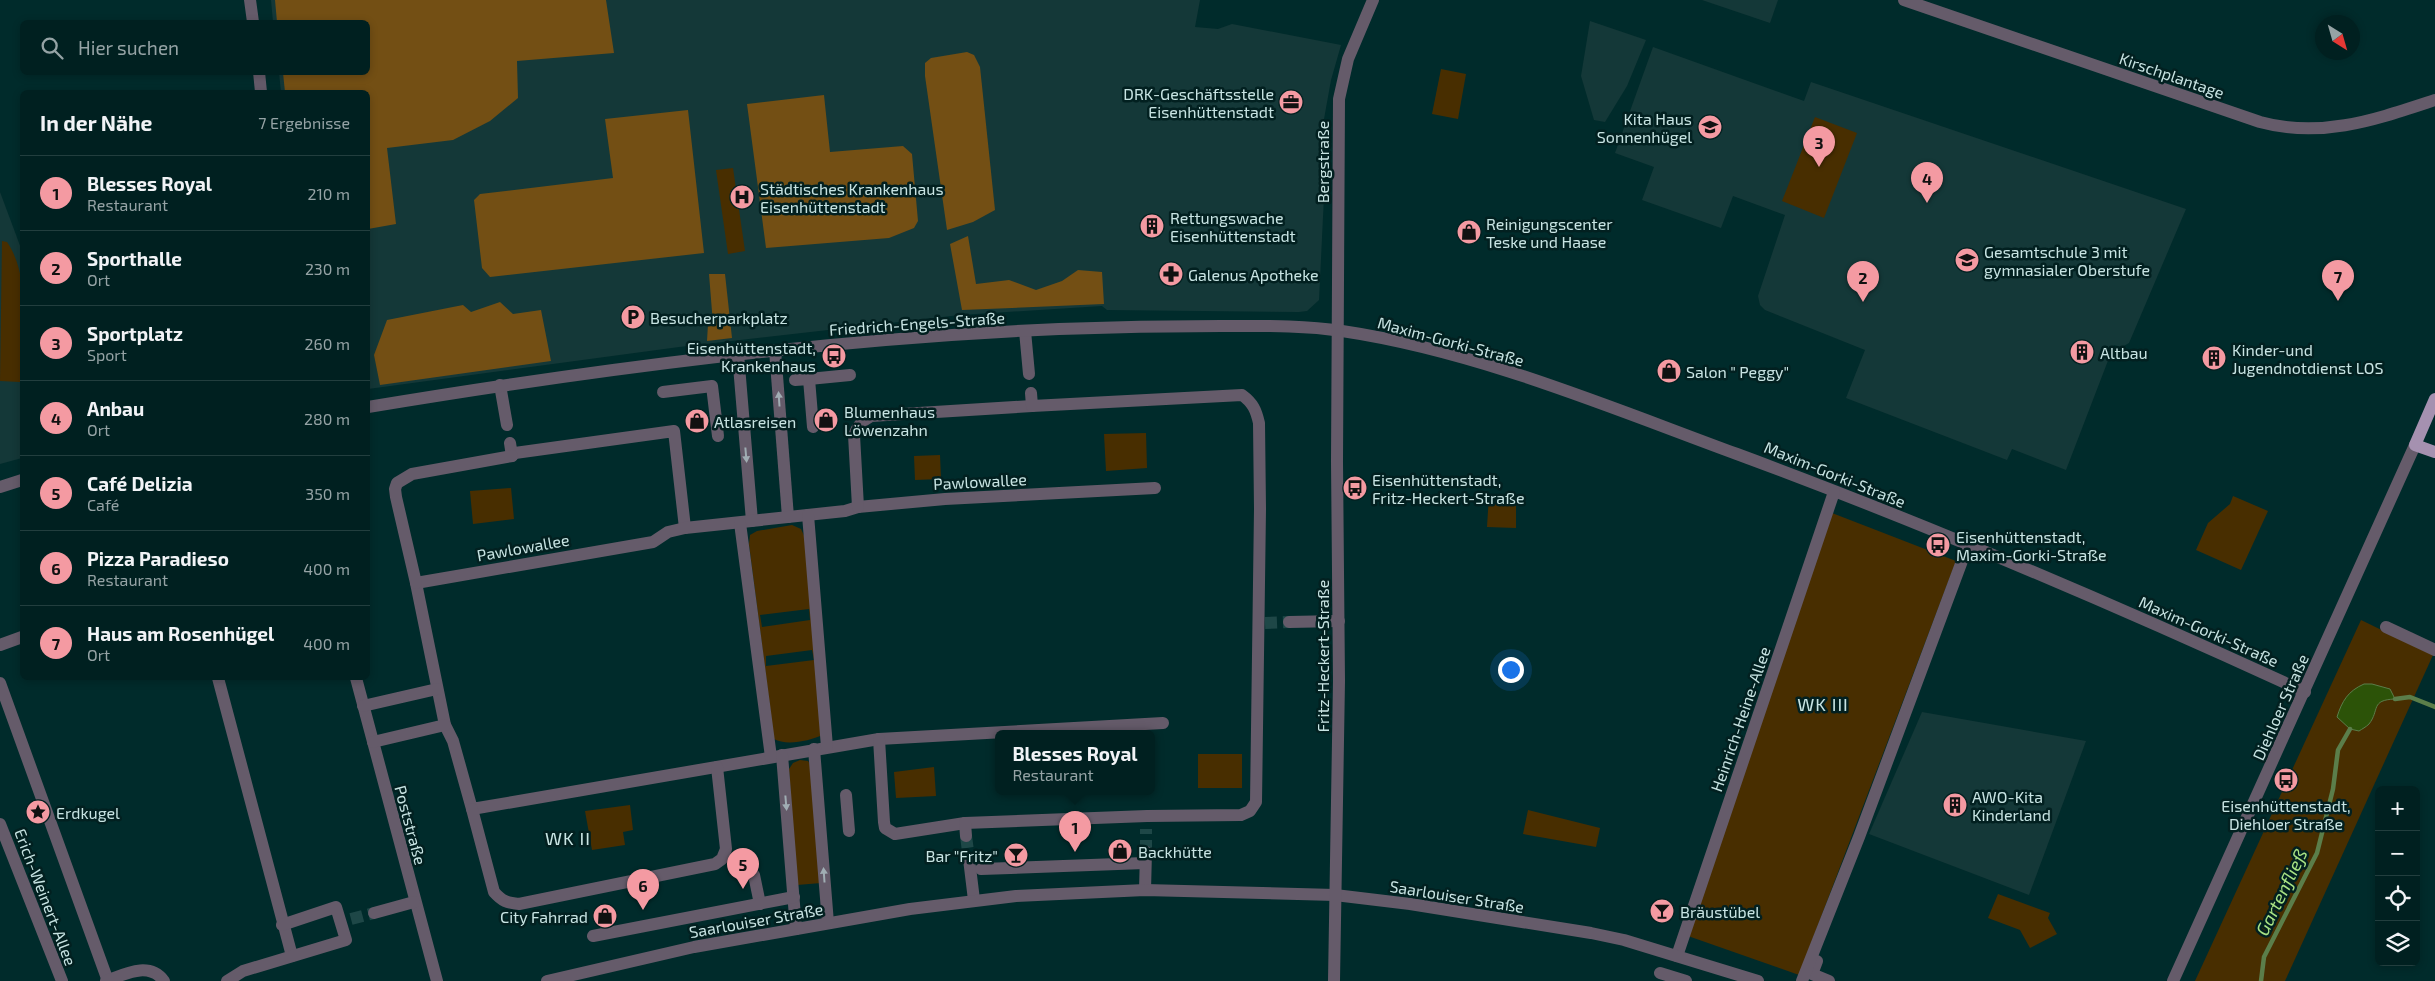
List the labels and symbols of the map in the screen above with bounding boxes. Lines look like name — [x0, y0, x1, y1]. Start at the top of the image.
north arrow — [2315, 15, 2360, 60]
street label: Kirschplantage — [2117, 48, 2227, 102]
place label: DRK-Geschäftsstelle Eisenhüttenstadt — [1123, 84, 1274, 121]
office icon: DRK-Geschäftsstelle Eisenhüttenstadt — [1278, 89, 1304, 115]
place label: Kita Haus Sonnenhügel — [1597, 109, 1692, 146]
school or university icon: Kita Haus Sonnenhügel — [1697, 114, 1723, 140]
street label: Bergstraße — [1313, 121, 1332, 203]
pin: 3 — [1803, 126, 1835, 167]
pin: 4 — [1911, 162, 1943, 203]
place label: Städtisches Krankenhaus Eisenhüttenstadt — [760, 179, 944, 216]
hospital icon: Städtisches Krankenhaus Eisenhüttenstadt — [729, 184, 755, 210]
place label: Rettungswache Eisenhüttenstadt — [1170, 208, 1296, 245]
building icon: Rettungswache Eisenhüttenstadt — [1139, 213, 1165, 239]
place label: Reinigungscenter Teske und Haase — [1486, 214, 1613, 251]
shop icon: Reinigungscenter Teske und Haase — [1456, 219, 1482, 245]
place label: Gesamtschule 3 mit gymnasialer Oberstufe — [1984, 242, 2150, 279]
school or university icon: Gesamtschule 3 mit gymnasialer Oberstufe — [1954, 247, 1980, 273]
pin: 7 — [2322, 260, 2354, 301]
pharmacy icon: Galenus Apotheke — [1158, 261, 1184, 287]
pin: 2 — [1847, 261, 1879, 302]
place label: Galenus Apotheke — [1188, 265, 1319, 284]
parking icon: Besucherparkplatz — [620, 304, 646, 330]
street label: Friedrich-Engels-Straße — [828, 307, 1006, 339]
place label: Besucherparkplatz — [650, 308, 788, 327]
street label: Maxim-Gorki-Straße — [1376, 312, 1526, 370]
place label: Eisenhüttenstadt, Krankenhaus — [687, 338, 816, 375]
building icon: Altbau — [2069, 339, 2095, 365]
place label: Kinder-und Jugendnotdienst LOS — [2232, 340, 2383, 377]
bus stop icon: Eisenhüttenstadt, Krankenhaus — [821, 343, 847, 369]
place label: Altbau — [2100, 343, 2148, 362]
building icon: Kinder-und Jugendnotdienst LOS — [2201, 345, 2227, 371]
shop icon: Salon " Peggy" — [1656, 358, 1682, 384]
place label: Salon " Peggy" — [1686, 362, 1789, 381]
one-way arrow — [774, 391, 782, 407]
place label: Blumenhaus Löwenzahn — [844, 402, 935, 439]
shop icon: Blumenhaus Löwenzahn — [813, 407, 839, 433]
shop icon: Atlasreisen — [684, 408, 710, 434]
place label: Atlasreisen — [714, 412, 796, 431]
street label: Maxim-Gorki-Straße — [1762, 437, 1908, 511]
one-way arrow — [743, 447, 751, 463]
street label: Pawlowallee — [933, 469, 1027, 493]
place label: Eisenhüttenstadt, Fritz-Heckert-Straße — [1372, 470, 1525, 507]
bus stop icon: Eisenhüttenstadt, Fritz-Heckert-Straße — [1342, 475, 1368, 501]
place label: Eisenhüttenstadt, Maxim-Gorki-Straße — [1956, 527, 2107, 564]
street label: Pawlowallee — [475, 530, 571, 564]
bus stop icon: Eisenhüttenstadt, Maxim-Gorki-Straße — [1925, 532, 1951, 558]
street label: Fritz-Heckert-Straße — [1313, 580, 1332, 732]
street label: Maxim-Gorki-Straße — [2136, 592, 2282, 670]
street label: Heinrich-Heine-Allee — [1706, 644, 1774, 794]
street label: Diehloer Straße — [2248, 651, 2312, 763]
your location — [1498, 657, 1524, 683]
district label: WK III — [1797, 693, 1849, 715]
bus stop icon: Eisenhüttenstadt, Diehloer Straße — [2273, 767, 2299, 793]
street label: Poststraße — [391, 783, 431, 867]
place label: AWO-Kita Kinderland — [1972, 787, 2051, 824]
building icon: AWO-Kita Kinderland — [1942, 792, 1968, 818]
one-way arrow — [782, 796, 790, 812]
place label: Eisenhüttenstadt, Diehloer Straße — [2221, 796, 2351, 833]
place icon: Erdkugel — [25, 799, 51, 825]
place label: Erdkugel — [56, 803, 120, 822]
pin: 1 — [1059, 811, 1091, 852]
street label: Erich-Weinert-Allee — [11, 826, 81, 968]
district label: WK II — [545, 827, 591, 849]
shop icon: Backhütte — [1107, 838, 1133, 864]
bar icon: Bar "Fritz" — [1003, 842, 1029, 868]
place label: Backhütte — [1138, 842, 1212, 861]
water label: Gartenfließ — [2251, 845, 2311, 939]
place label: Bar "Fritz" — [926, 846, 998, 865]
pin: 5 — [727, 848, 759, 889]
one-way arrow — [820, 867, 828, 883]
pin: 6 — [627, 869, 659, 910]
street label: Saarlouiser Straße — [1388, 876, 1526, 916]
bar icon: Bräustübel — [1649, 898, 1675, 924]
street label: Saarlouiser Straße — [687, 899, 825, 941]
place label: Bräustübel — [1680, 902, 1760, 921]
shop icon: City Fahrrad — [592, 903, 618, 929]
place label: City Fahrrad — [500, 907, 588, 926]

